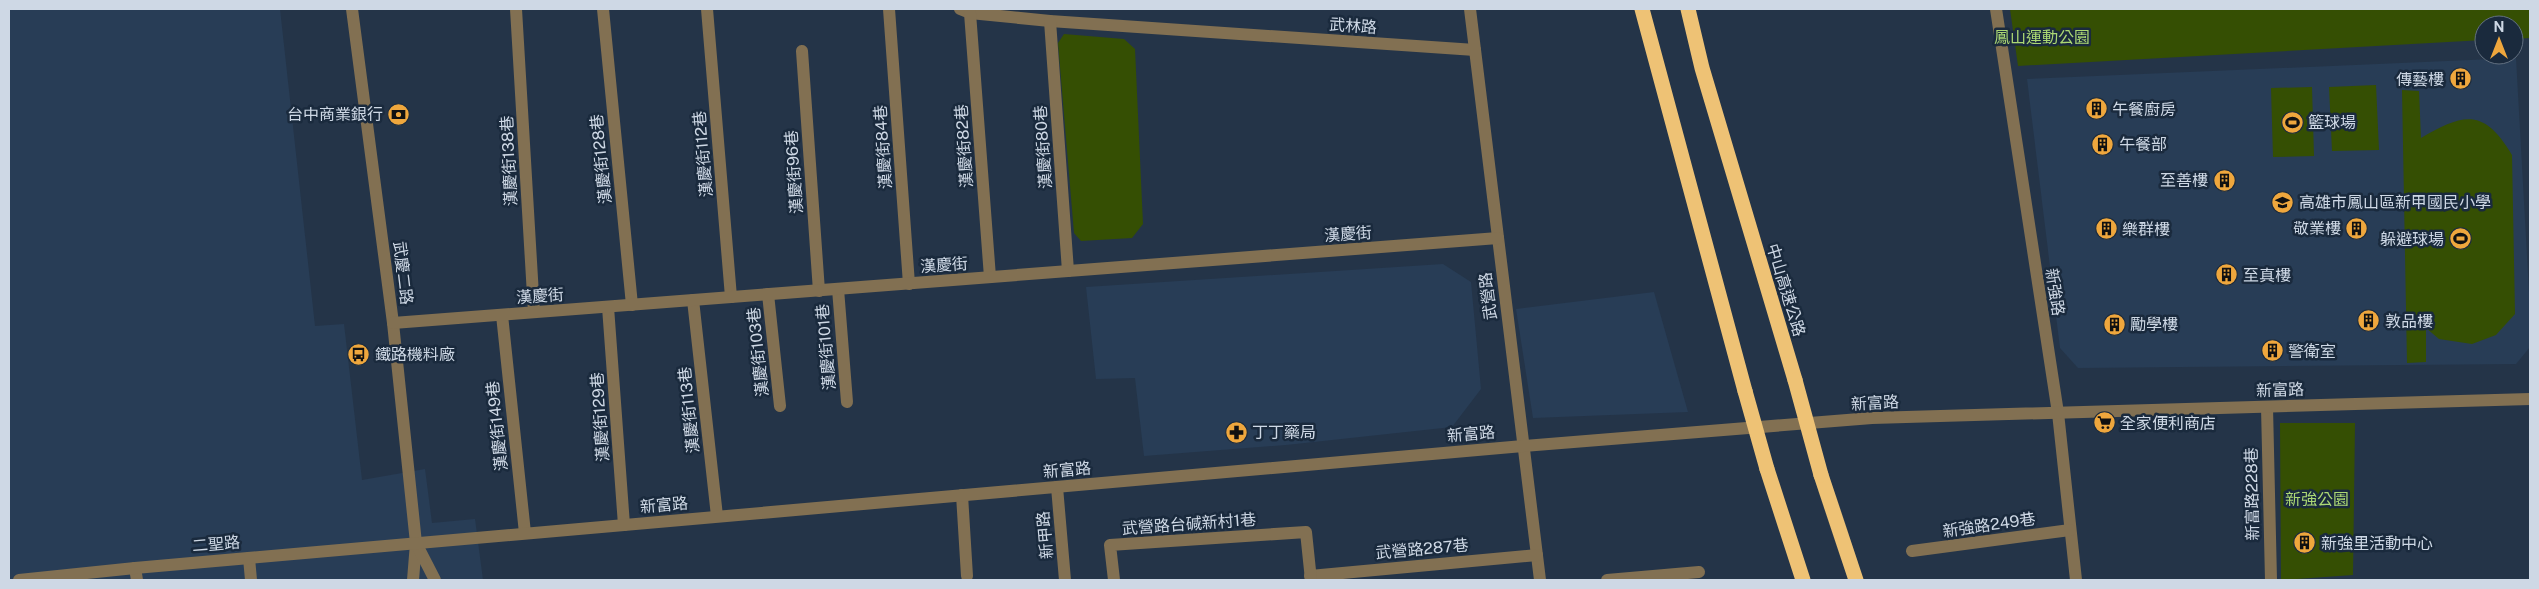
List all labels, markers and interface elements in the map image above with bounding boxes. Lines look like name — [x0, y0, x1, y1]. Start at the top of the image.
street label: 武林路 — [1328, 15, 1378, 37]
north arrow — [2474, 15, 2524, 65]
text: N — [2494, 19, 2504, 35]
park label: 鳳山運動公園 — [1994, 28, 2090, 47]
building icon: 傳藝樓 — [2448, 67, 2472, 91]
place label: 傳藝樓 — [2396, 70, 2444, 89]
building icon: 午餐廚房 — [2084, 97, 2108, 121]
place label: 午餐廚房 — [2112, 100, 2176, 119]
bank icon: 台中商業銀行 — [387, 102, 411, 126]
street label: 漢慶街82巷 — [952, 103, 976, 189]
street label: 漢慶街84巷 — [871, 104, 895, 190]
street label: 漢慶街80巷 — [1031, 104, 1055, 190]
place label: 台中商業銀行 — [287, 105, 383, 124]
street label: 漢慶街112巷 — [690, 110, 716, 198]
sports icon: 籃球場 — [2280, 110, 2304, 134]
street label: 漢慶街128巷 — [587, 113, 615, 205]
place label: 籃球場 — [2308, 113, 2356, 132]
street label: 漢慶街138巷 — [497, 115, 521, 207]
street label: 漢慶街96巷 — [782, 130, 806, 214]
building icon: 午餐部 — [2091, 132, 2115, 156]
place label: 午餐部 — [2119, 135, 2167, 154]
building icon: 至善樓 — [2212, 168, 2236, 192]
place label: 至善樓 — [2160, 171, 2208, 190]
school or university icon: 高雄市鳳山區新甲國民小學 — [2271, 190, 2295, 214]
place label: 高雄市鳳山區新甲國民小學 — [2299, 193, 2491, 212]
building icon: 敬業樓 — [2345, 216, 2369, 240]
building icon: 樂群樓 — [2094, 217, 2118, 241]
place label: 敬業樓 — [2293, 219, 2341, 238]
place label: 樂群樓 — [2122, 220, 2170, 239]
street label: 漢慶街 — [1323, 223, 1373, 245]
sports icon: 躲避球場 — [2448, 227, 2472, 251]
place label: 躲避球場 — [2380, 230, 2444, 249]
street label: 武慶二路 — [390, 240, 416, 306]
street label: 中山高速公路 — [1763, 241, 1809, 339]
street label: 漢慶街 — [919, 254, 969, 276]
building icon: 至真樓 — [2215, 263, 2239, 287]
place label: 至真樓 — [2243, 266, 2291, 285]
street label: 新強路 — [2042, 267, 2068, 317]
street label: 武營路 — [1476, 271, 1500, 321]
street label: 漢慶街 — [515, 285, 565, 307]
street label: 漢慶街101巷 — [813, 303, 839, 391]
street label: 漢慶街103巷 — [744, 306, 772, 398]
building icon: 敦品樓 — [2357, 309, 2381, 333]
building icon: 勵學樓 — [2102, 312, 2126, 336]
place label: 敦品樓 — [2385, 312, 2433, 331]
place label: 勵學樓 — [2130, 315, 2178, 334]
building icon: 警衛室 — [2260, 339, 2284, 363]
bus stop icon: 鐵路機料廠 — [347, 342, 371, 366]
place label: 警衛室 — [2288, 342, 2336, 361]
place label: 鐵路機料廠 — [375, 345, 455, 364]
street label: 漢慶街113巷 — [675, 366, 703, 454]
street label: 漢慶街129巷 — [587, 371, 613, 463]
street label: 漢慶街149巷 — [483, 380, 511, 472]
street label: 新富路 — [2256, 380, 2304, 400]
street label: 新富路 — [1851, 392, 1899, 414]
supermarket icon: 全家便利商店 — [2092, 411, 2116, 435]
place label: 全家便利商店 — [2120, 414, 2216, 433]
pharmacy icon: 丁丁藥局 — [1224, 420, 1248, 444]
street label: 新富路 — [1446, 422, 1496, 446]
place label: 丁丁藥局 — [1252, 423, 1316, 442]
street label: 新富路228巷 — [2242, 447, 2262, 541]
street label: 新富路 — [1042, 458, 1092, 482]
park label: 新強公園 — [2285, 490, 2349, 509]
street label: 新富路 — [639, 493, 689, 517]
street label: 新強路249巷 — [1941, 509, 2037, 541]
street label: 新甲路 — [1033, 510, 1057, 560]
street label: 武營路台碱新村1巷 — [1121, 510, 1257, 538]
building icon: 新強里活動中心 — [2293, 531, 2317, 555]
street label: 二聖路 — [191, 532, 241, 556]
place label: 新強里活動中心 — [2321, 534, 2433, 553]
street label: 武營路287巷 — [1375, 535, 1469, 563]

